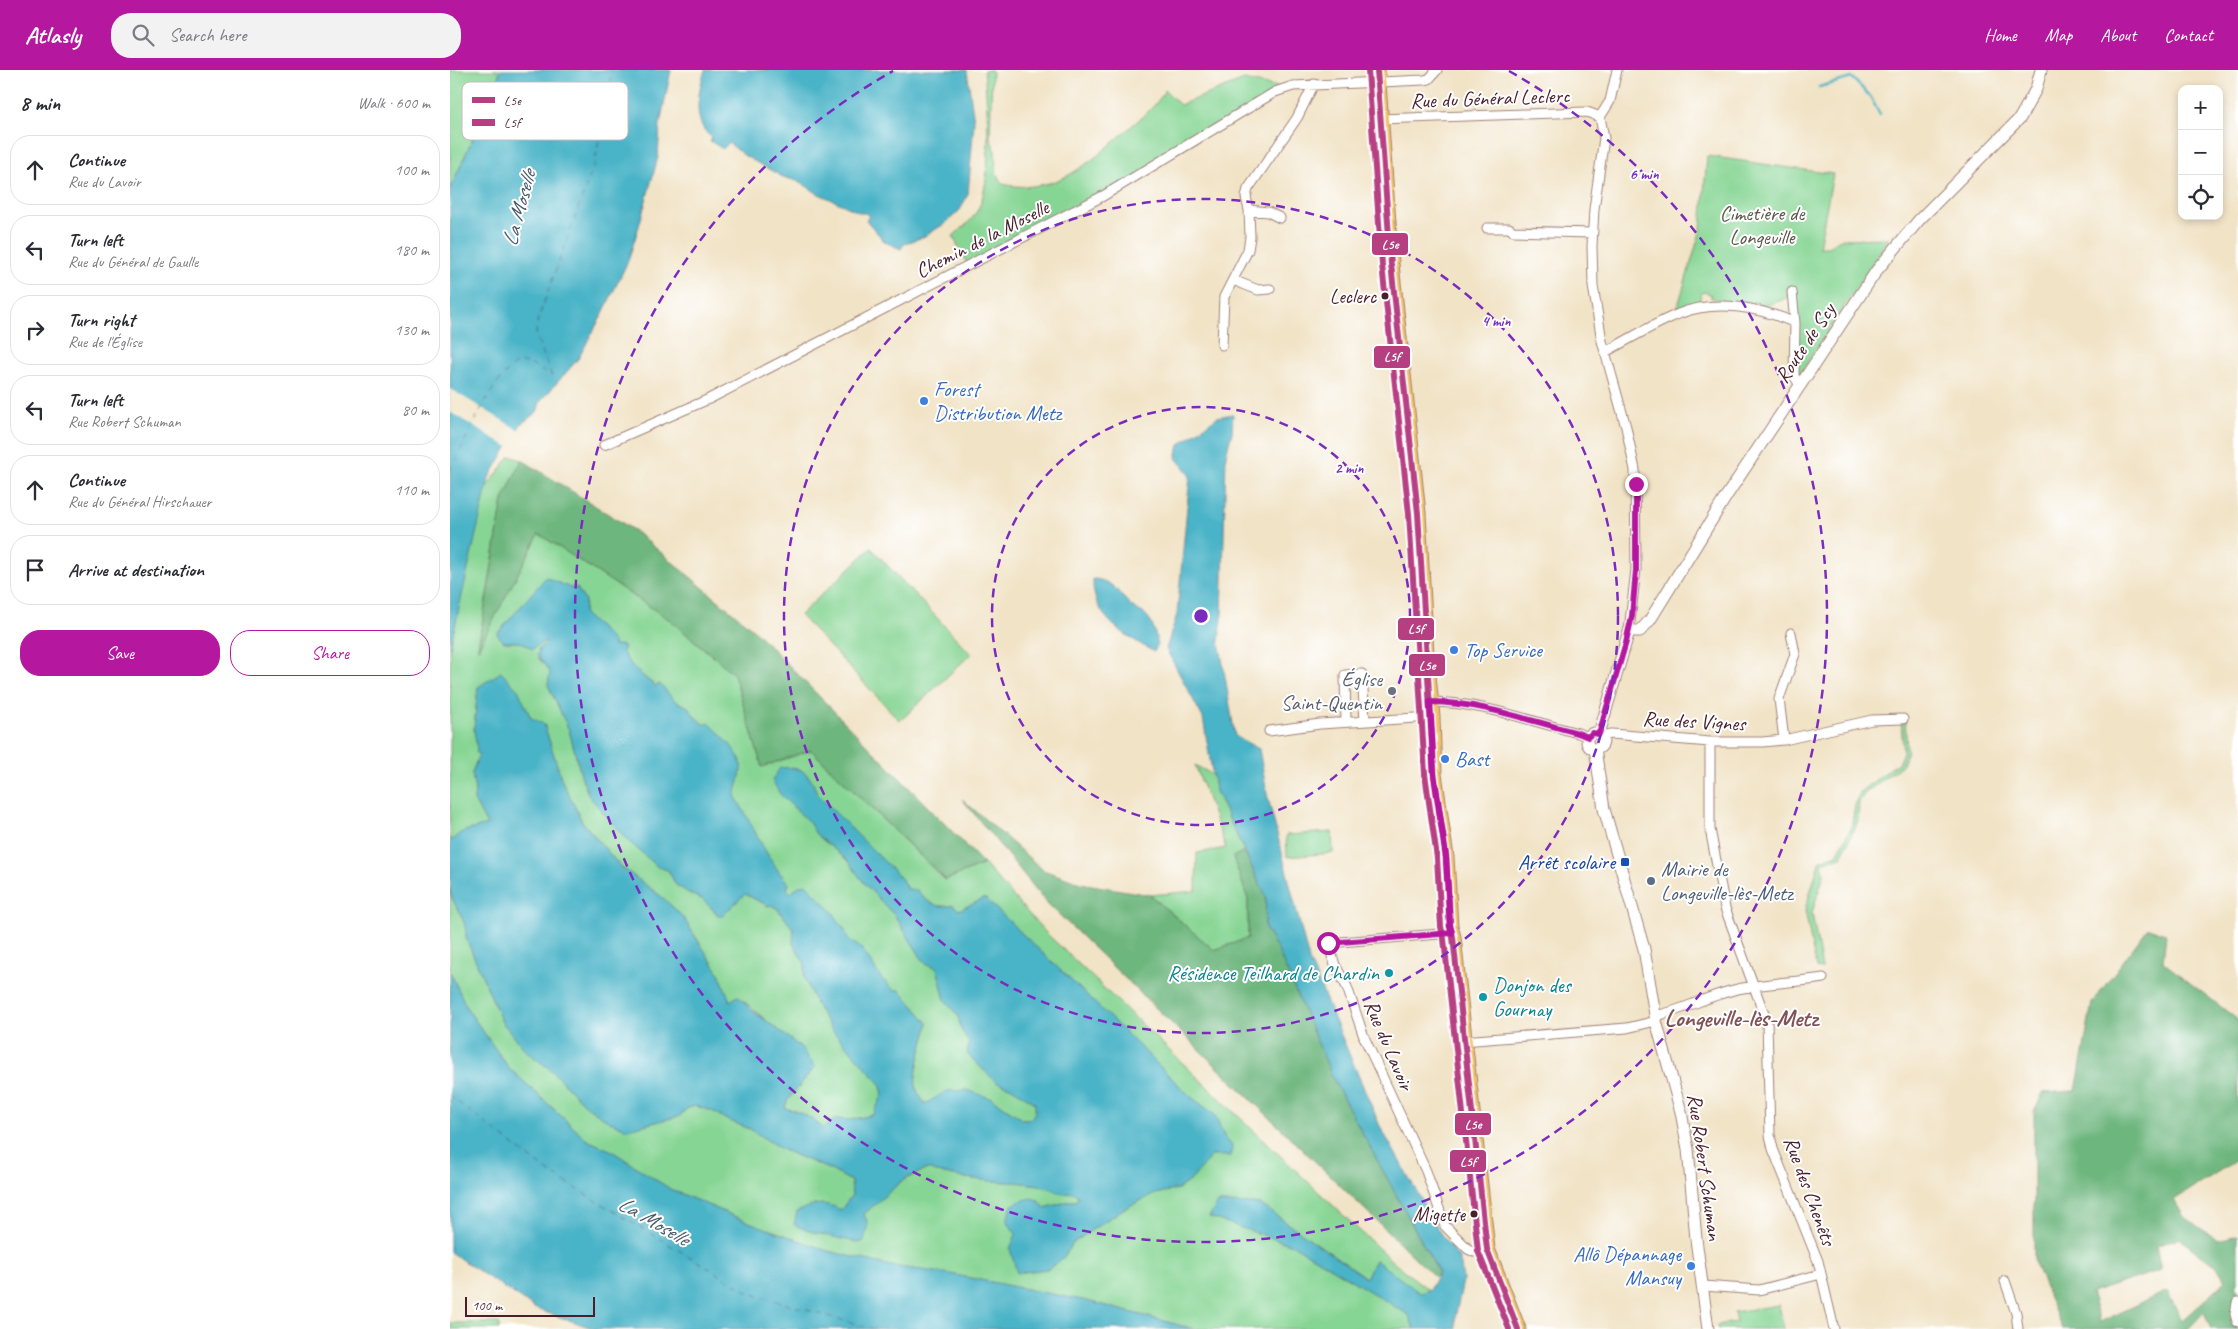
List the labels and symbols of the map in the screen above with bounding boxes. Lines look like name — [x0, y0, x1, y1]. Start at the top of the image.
legend — [462, 82, 628, 140]
street label: Rue du Général Leclerc — [1410, 82, 1571, 114]
text: L5e — [504, 92, 522, 109]
text: L5f — [504, 114, 523, 131]
water label: La Moselle — [495, 164, 543, 249]
text: 6 min — [1629, 165, 1660, 184]
street label: Chemin de la Moselle — [911, 193, 1055, 284]
park label: Cimetière de Longeville — [1720, 200, 1806, 250]
line badge: L5e — [1371, 232, 1409, 256]
text: L5e — [1382, 236, 1400, 253]
place label: Leclerc — [1330, 284, 1377, 309]
marker: Leclerc — [1380, 291, 1390, 301]
street label: Route de Scy — [1769, 297, 1842, 388]
text: 4 min — [1482, 312, 1511, 331]
line badge: L5f — [1373, 345, 1411, 369]
text: L5f — [1384, 348, 1404, 365]
place label: Forest Distribution Metz — [934, 376, 1064, 426]
marker: Forest Distribution Metz — [918, 395, 930, 407]
text: 2 min — [1335, 459, 1364, 478]
route end — [1625, 473, 1648, 496]
centre of rings — [1192, 607, 1210, 625]
line badge: L5f — [1397, 617, 1435, 641]
text: L5f — [1408, 620, 1428, 637]
place label: Top Service — [1464, 637, 1544, 663]
marker: Top Service — [1448, 644, 1460, 656]
line badge: L5e — [1408, 653, 1446, 677]
text: L5e — [1419, 657, 1437, 674]
place label: Église Saint-Quentin — [1281, 666, 1384, 716]
marker: Église Saint-Quentin — [1386, 685, 1398, 697]
street label: Rue des Vignes — [1642, 705, 1748, 737]
place label: Bast — [1455, 746, 1491, 772]
marker: Bast — [1439, 753, 1451, 765]
place label: Arrêt scolaire — [1518, 849, 1617, 875]
marker: Arrêt scolaire — [1619, 856, 1631, 868]
place label: Mairie de Longeville-lès-Metz — [1661, 856, 1795, 906]
marker: Mairie de Longeville-lès-Metz — [1645, 875, 1657, 887]
route start — [1317, 932, 1340, 955]
place label: Résidence Teilhard de Chardin — [1167, 960, 1380, 986]
marker: Résidence Teilhard de Chardin — [1383, 967, 1395, 979]
place label: Donjon des Gournay — [1493, 972, 1573, 1022]
marker: Donjon des Gournay — [1477, 991, 1489, 1003]
street label: Rue du Lavoir — [1358, 996, 1420, 1095]
district label: Longeville-lès-Metz — [1664, 1003, 1820, 1033]
street label: Rue Robert Schuman — [1682, 1092, 1728, 1243]
line badge: L5e — [1454, 1112, 1492, 1136]
text: L5e — [1465, 1116, 1483, 1133]
street label: Rue des Chenêts — [1778, 1133, 1842, 1251]
line badge: L5f — [1449, 1149, 1487, 1173]
text: L5f — [1460, 1153, 1480, 1170]
water label: La Moselle — [613, 1189, 697, 1254]
place label: Migette — [1413, 1202, 1466, 1227]
marker: Migette — [1469, 1209, 1479, 1219]
place label: Allô Dépannage Mansuy — [1573, 1241, 1683, 1291]
marker: Allô Dépannage Mansuy — [1685, 1260, 1697, 1272]
scale bar — [465, 1294, 595, 1317]

